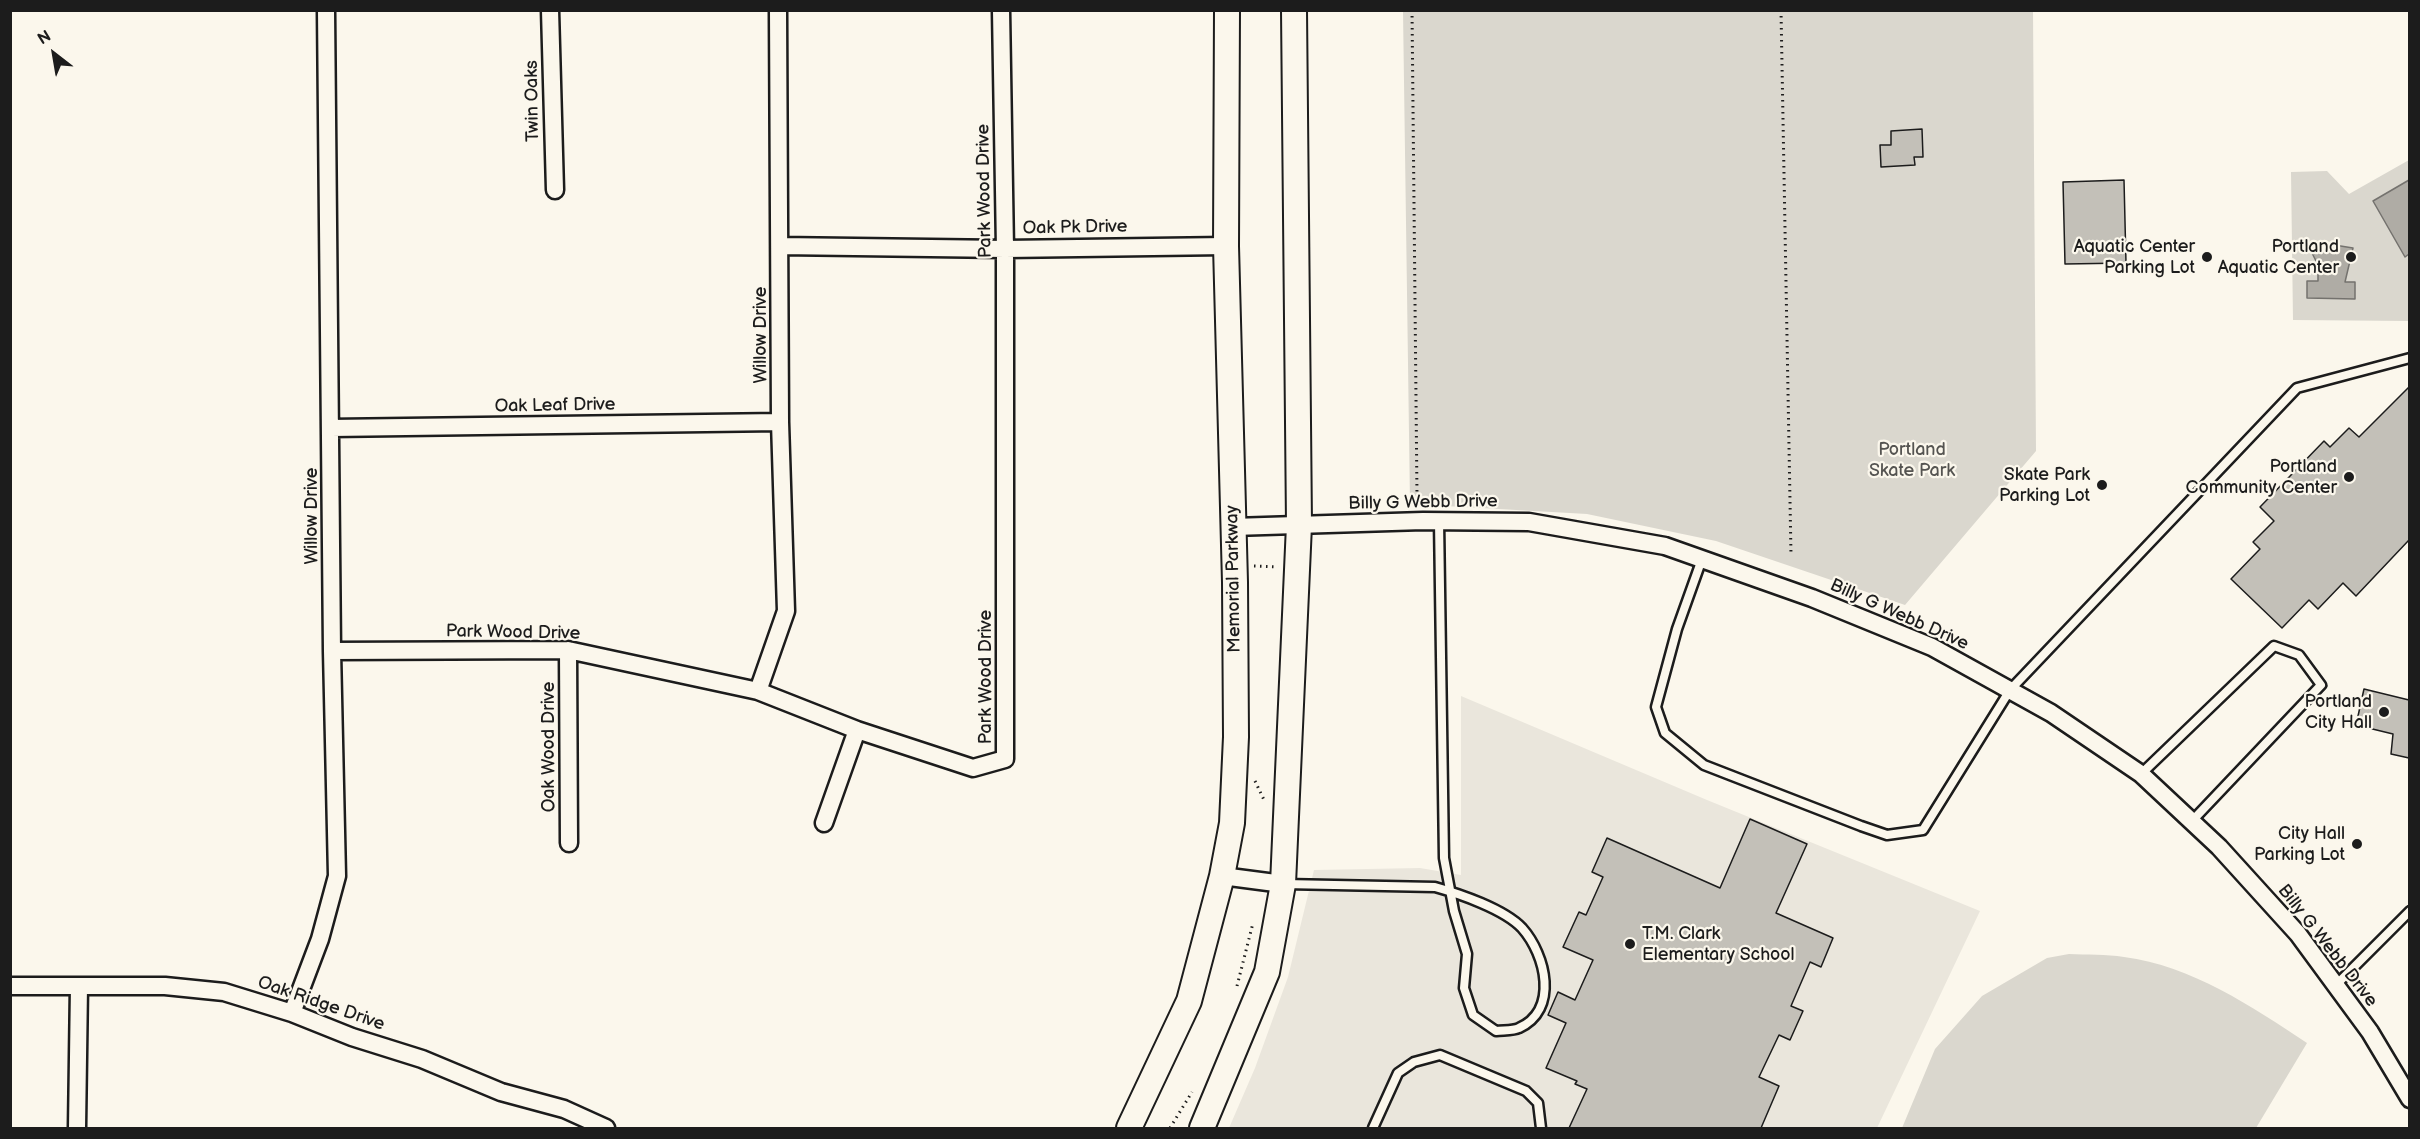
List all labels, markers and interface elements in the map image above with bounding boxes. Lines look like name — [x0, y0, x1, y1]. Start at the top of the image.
north arrow — [24, 24, 84, 84]
text: N — [34, 27, 55, 49]
street label: Twin Oaks — [521, 60, 545, 142]
street label: Park Wood Drive — [973, 124, 997, 258]
street label: Oak Pk Drive — [1022, 216, 1128, 240]
place label: Aquatic Center Parking Lot — [2074, 236, 2195, 278]
place label: Portland Aquatic Center — [2218, 236, 2339, 278]
marker: Aquatic Center Parking Lot — [2200, 250, 2214, 264]
marker: Portland Aquatic Center — [2344, 250, 2358, 264]
street label: Willow Drive — [750, 286, 772, 384]
street label: Oak Leaf Drive — [494, 394, 616, 418]
park label: Portland Skate Park — [1869, 439, 1955, 482]
place label: Portland Community Center — [2186, 456, 2337, 498]
place label: Skate Park Parking Lot — [1999, 464, 2090, 506]
street label: Willow Drive — [301, 467, 323, 565]
marker: Portland Community Center — [2342, 470, 2356, 484]
marker: Skate Park Parking Lot — [2095, 478, 2109, 492]
street label: Billy G Webb Drive — [1348, 491, 1498, 515]
street label: Memorial Parkway — [1222, 505, 1246, 653]
street label: Billy G Webb Drive — [1826, 575, 1972, 655]
street label: Park Wood Drive — [975, 610, 997, 744]
street label: Park Wood Drive — [446, 621, 580, 645]
street label: Oak Wood Drive — [538, 682, 560, 812]
place label: Portland City Hall — [2304, 691, 2372, 734]
marker: Portland City Hall — [2377, 705, 2391, 719]
place label: City Hall Parking Lot — [2254, 823, 2345, 866]
marker: City Hall Parking Lot — [2350, 837, 2364, 851]
street label: Billy G Webb Drive — [2272, 880, 2382, 1012]
place label: T.M. Clark Elementary School — [1642, 923, 1795, 966]
marker: T.M. Clark Elementary School — [1623, 937, 1637, 951]
street label: Oak Ridge Drive — [255, 972, 387, 1036]

